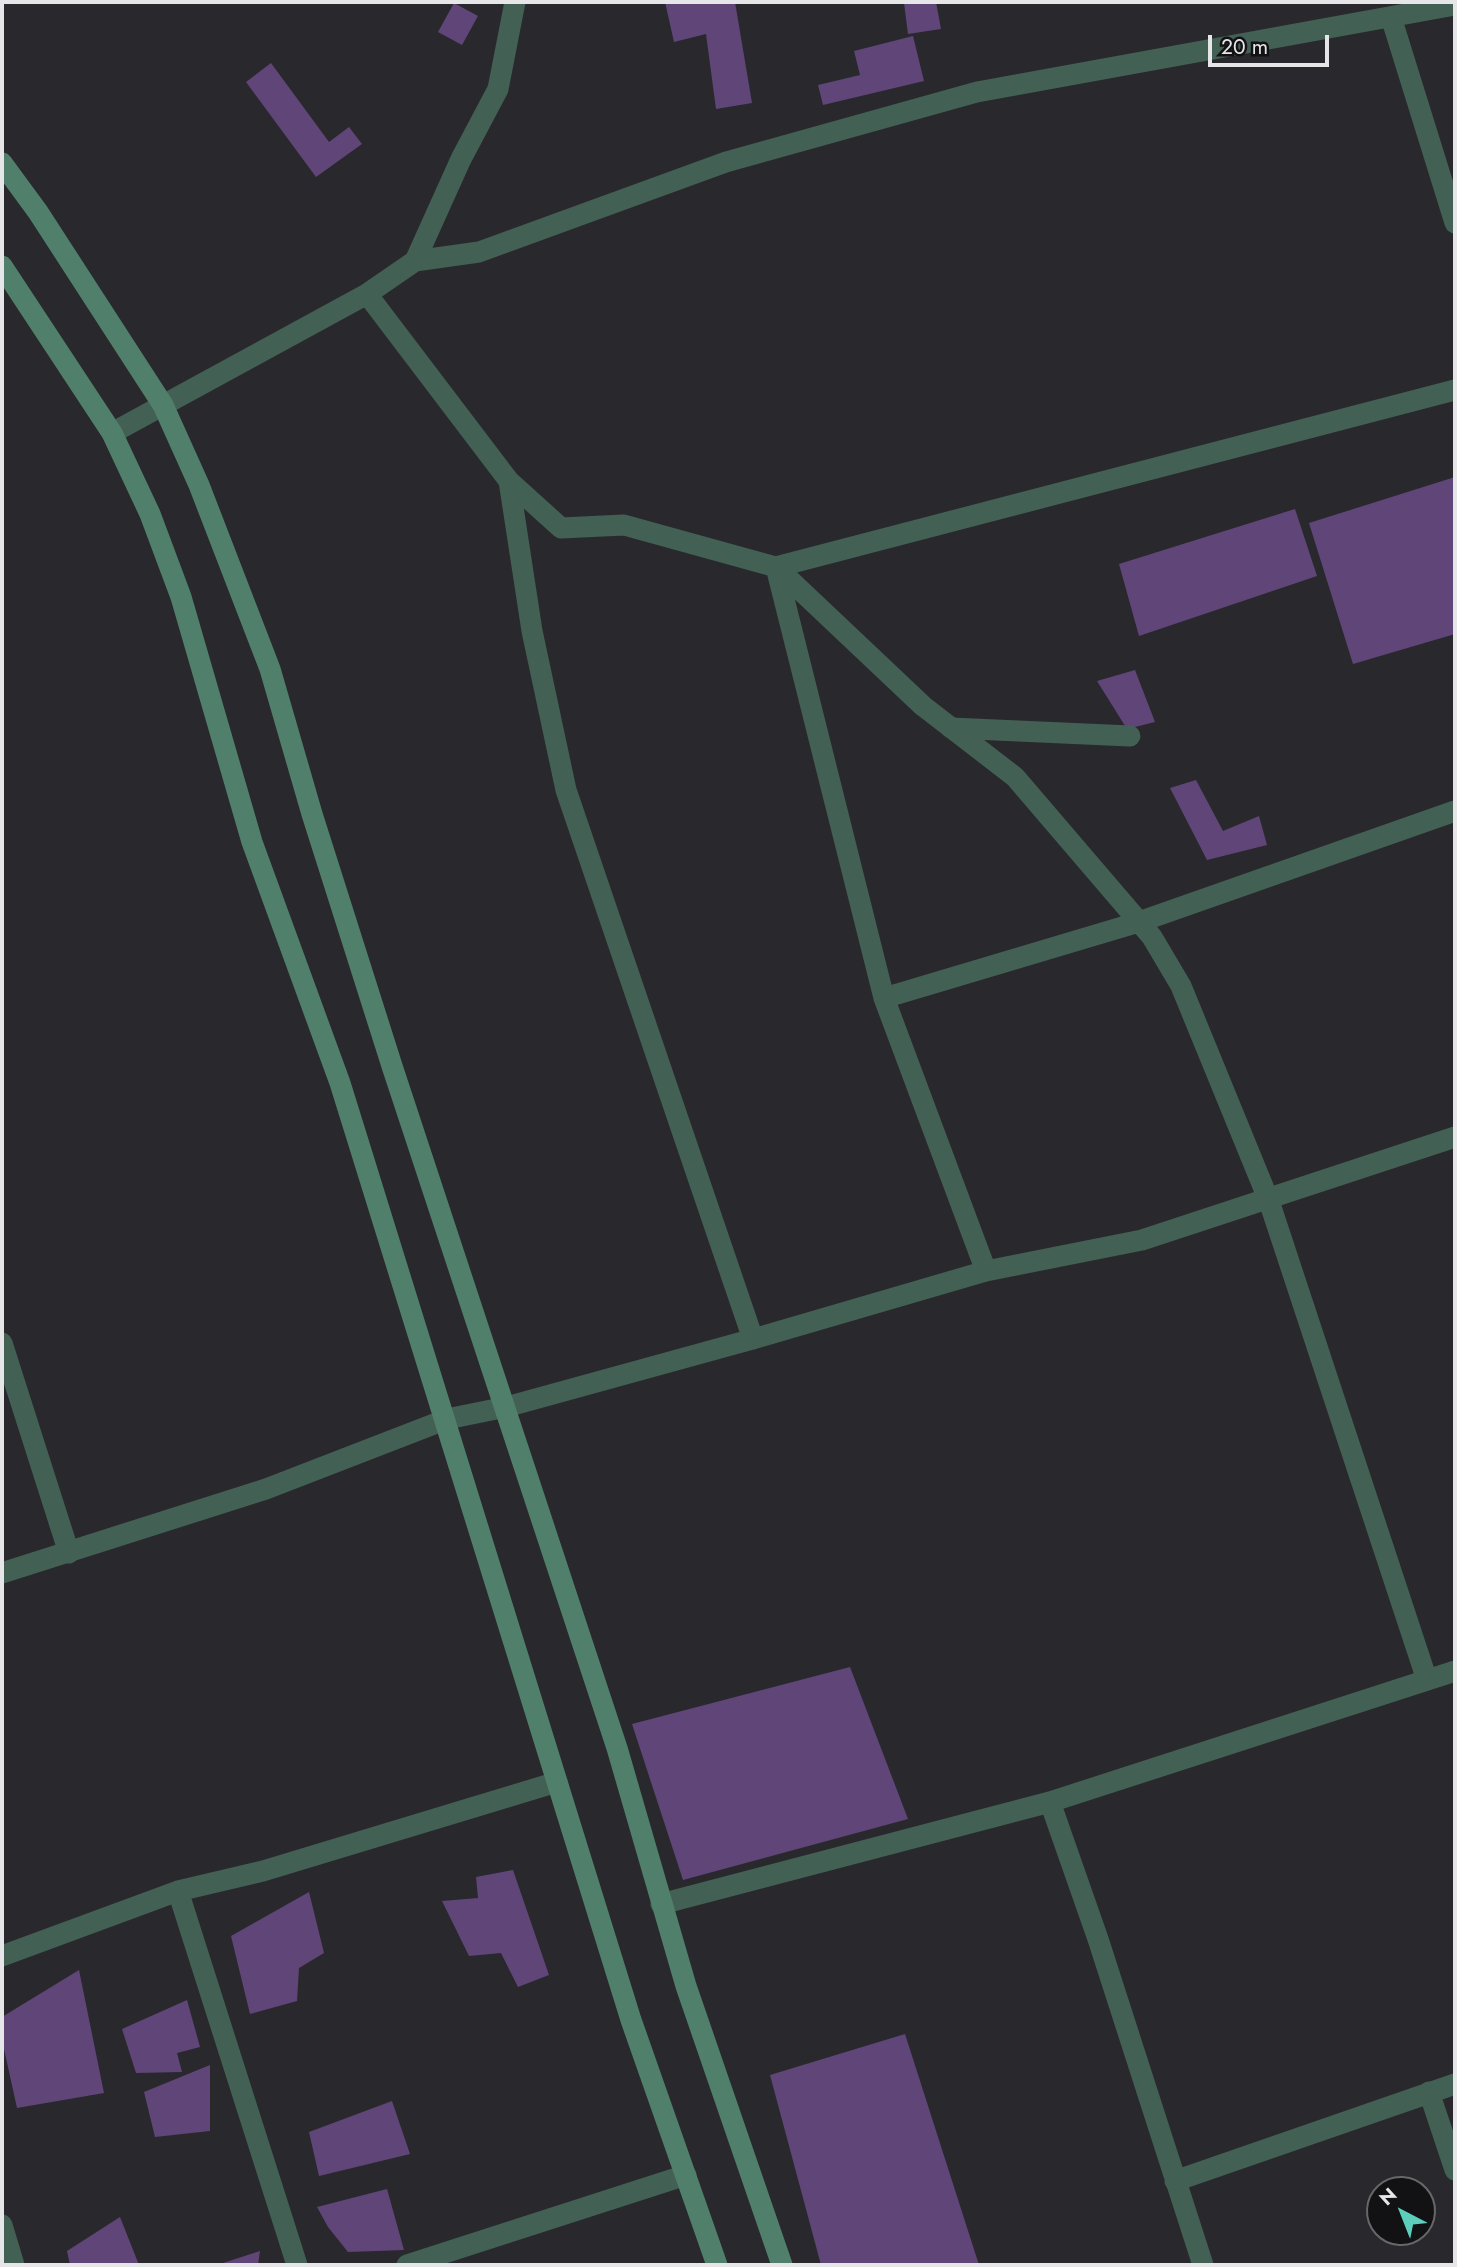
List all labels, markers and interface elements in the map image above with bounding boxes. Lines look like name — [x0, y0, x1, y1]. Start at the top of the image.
scale bar — [1212, 21, 1333, 65]
text: 20 m — [1221, 32, 1268, 62]
north arrow — [1366, 2176, 1436, 2246]
text: N — [1373, 2181, 1403, 2212]

